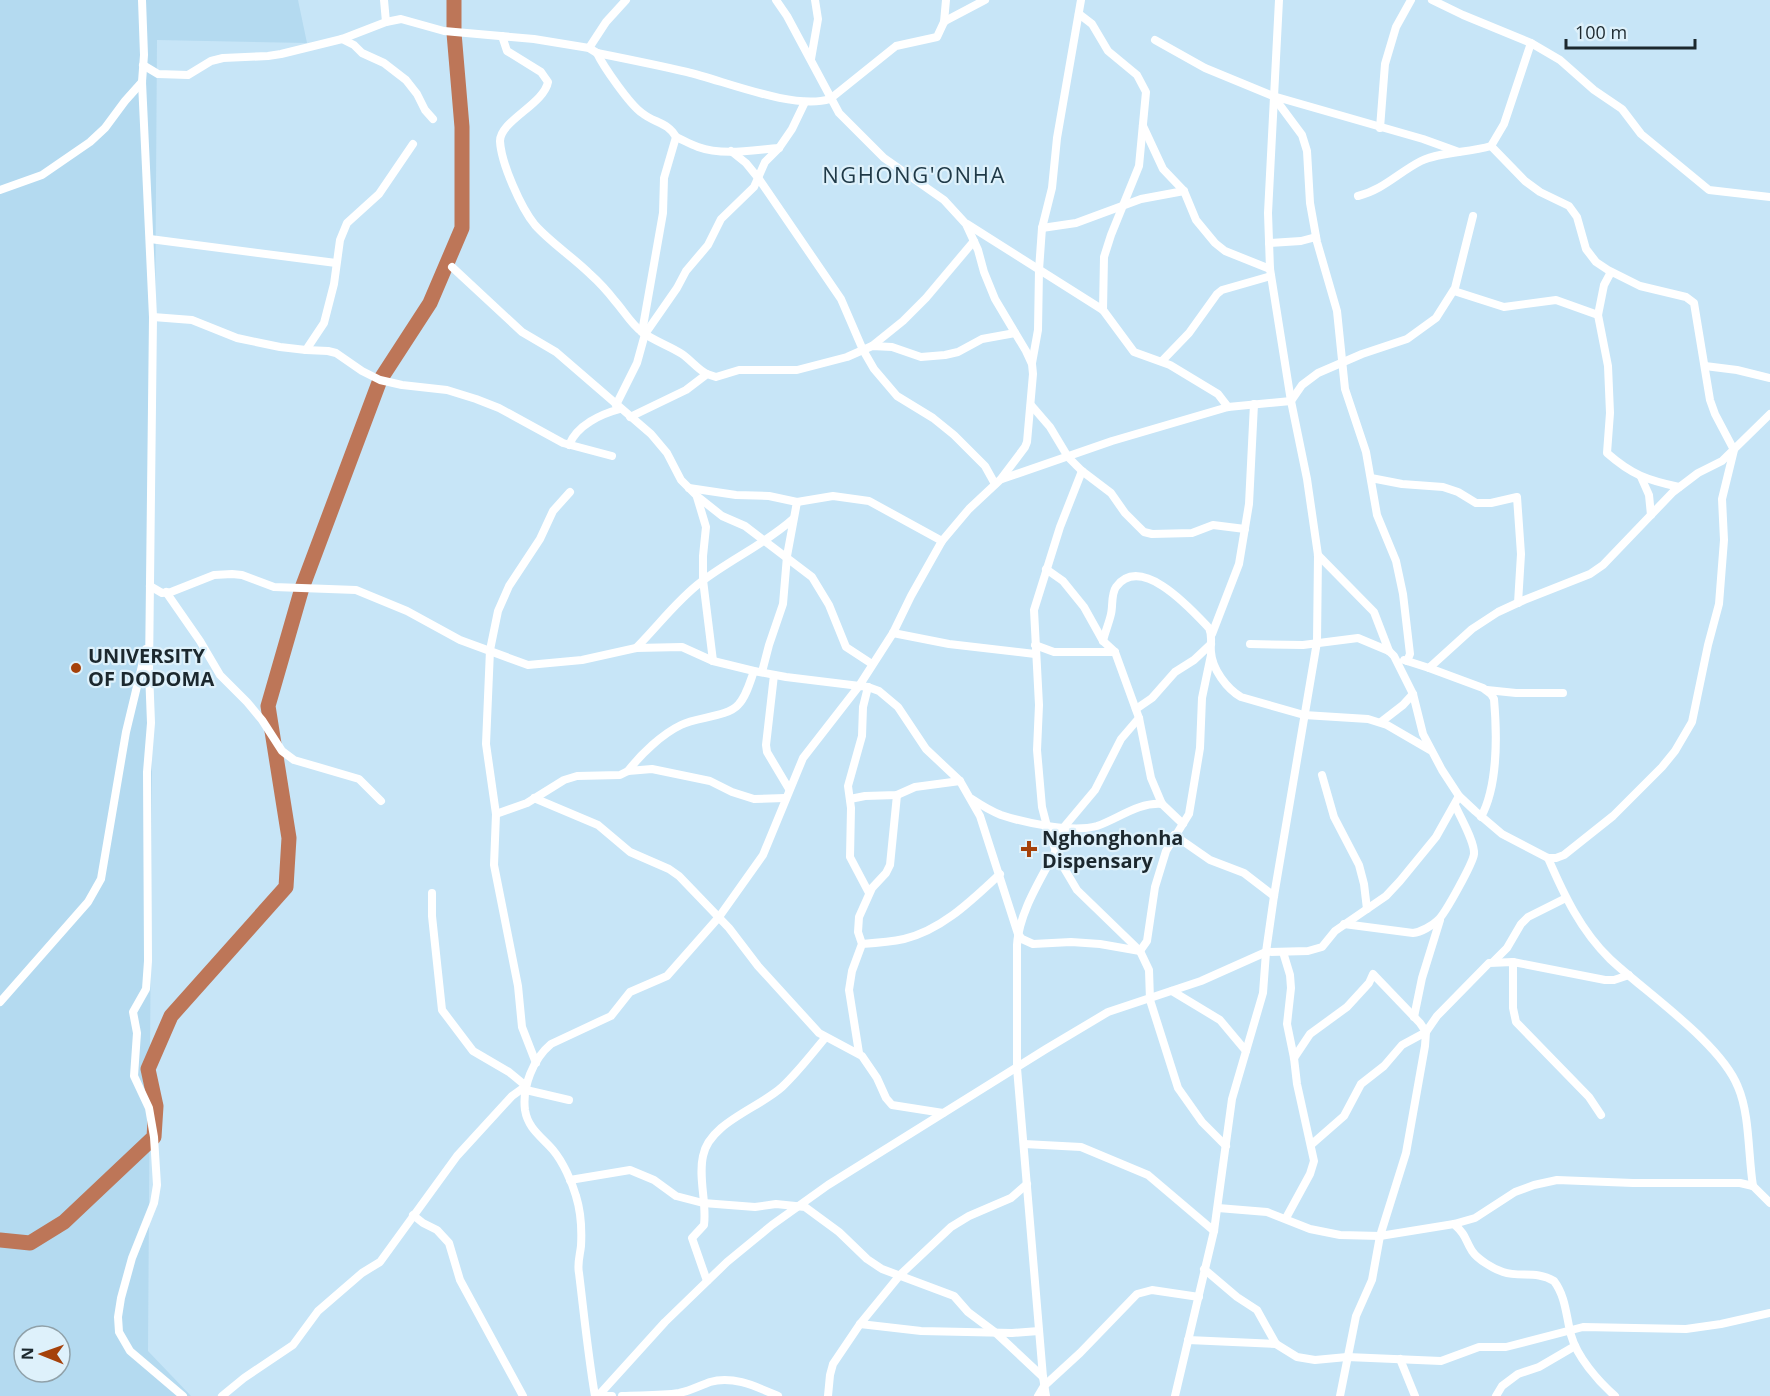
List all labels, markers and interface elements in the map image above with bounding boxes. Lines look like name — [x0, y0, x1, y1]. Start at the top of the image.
scale bar — [1566, 12, 1695, 50]
text: 100 m — [1575, 20, 1627, 44]
district label: NGHONG'ONHA — [822, 159, 1006, 189]
place label: UNIVERSITY OF DODOMA — [88, 642, 214, 692]
marker: UNIVERSITY OF DODOMA — [69, 661, 83, 675]
place label: Nghonghonha Dispensary — [1042, 824, 1183, 874]
marker: Nghonghonha Dispensary — [1020, 840, 1038, 858]
north arrow — [12, 1324, 72, 1384]
text: N — [16, 1347, 38, 1360]

